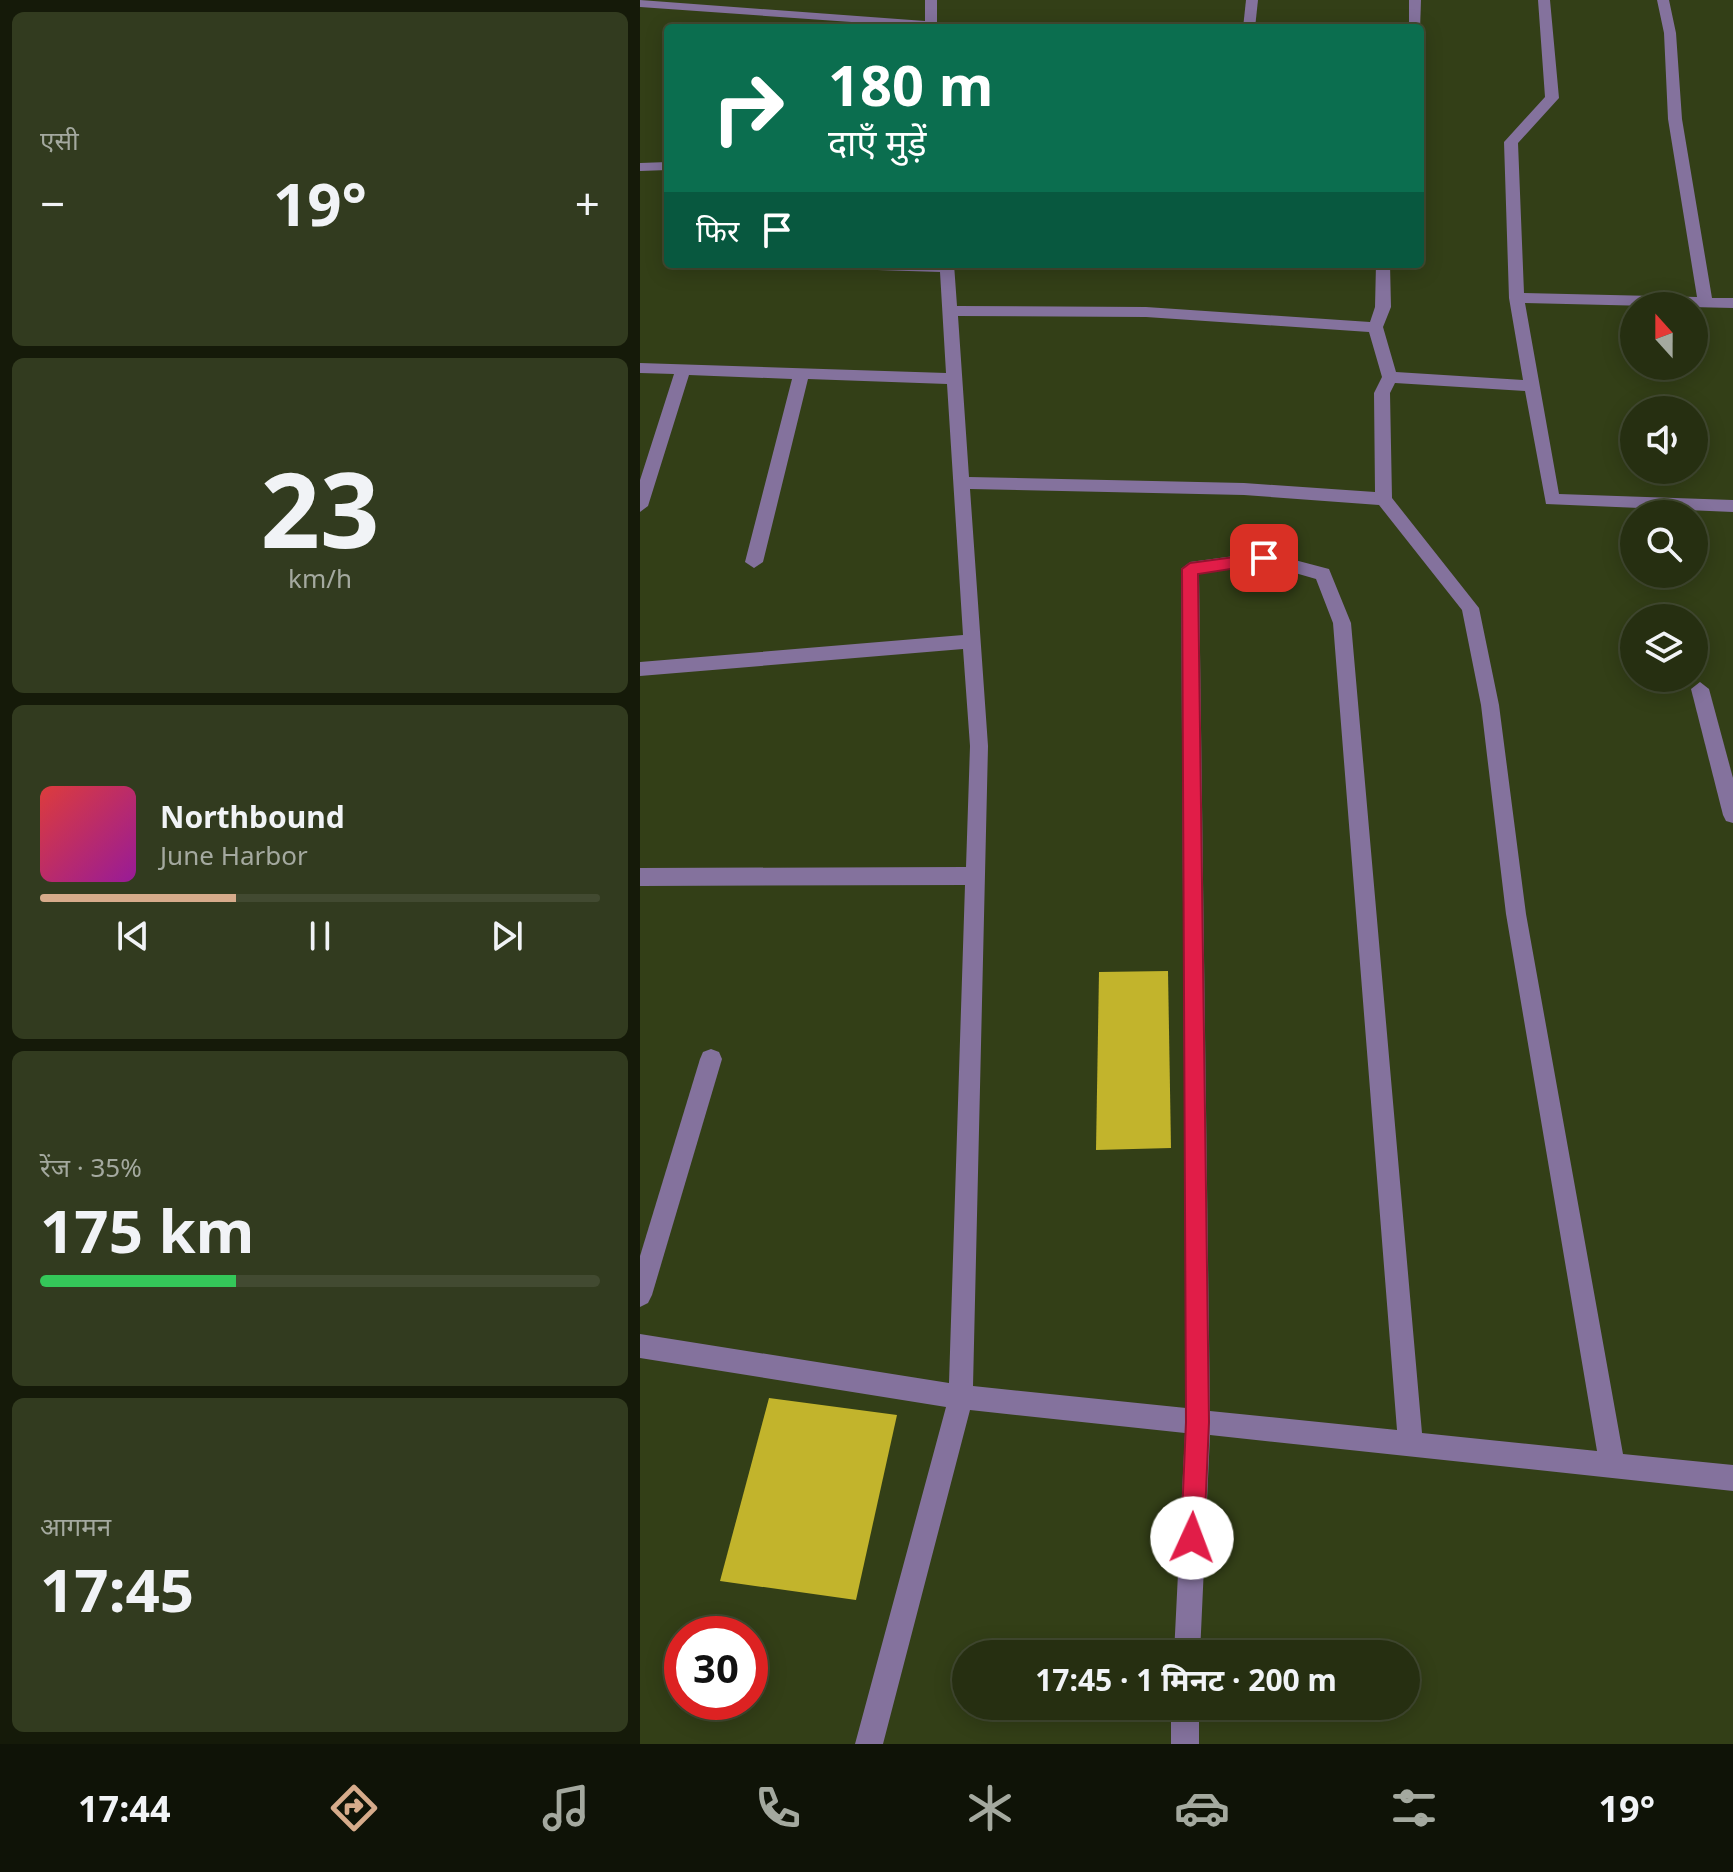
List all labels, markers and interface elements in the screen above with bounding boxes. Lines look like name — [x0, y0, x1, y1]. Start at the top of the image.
text: 180 m — [828, 46, 993, 122]
icon: right — [696, 56, 800, 160]
text: दाएँ मुड़ें — [828, 118, 927, 167]
text: एसी — [40, 122, 79, 158]
text: 19° — [273, 162, 367, 244]
text: − — [40, 173, 65, 233]
text: + — [575, 173, 600, 233]
icon: arrive — [755, 208, 799, 252]
text: फिर — [696, 210, 739, 251]
north arrow — [1620, 292, 1708, 380]
map controls — [1620, 292, 1708, 692]
button: sound — [1620, 396, 1708, 484]
text: 23 — [261, 437, 379, 578]
button: search — [1620, 500, 1708, 588]
pin — [1230, 524, 1298, 592]
icon: arrive — [1242, 536, 1286, 580]
text: km/h — [288, 560, 352, 596]
button: layers — [1620, 604, 1708, 692]
text: Northbound — [160, 796, 345, 837]
text: June Harbor — [160, 837, 308, 873]
icon: previous — [111, 914, 155, 958]
icon: pause — [298, 914, 342, 958]
icon: next — [485, 914, 529, 958]
text: रेंज · 35% — [40, 1149, 142, 1185]
text: 175 km — [40, 1189, 254, 1271]
position arrow — [1150, 1496, 1234, 1580]
text: आगमन — [40, 1508, 111, 1544]
text: 17:45 — [40, 1548, 194, 1630]
speed limit sign: 30 — [664, 1616, 768, 1720]
text: 17:45 · 1 मिनट · 200 m — [1035, 1659, 1337, 1700]
icon: directions — [326, 1780, 382, 1836]
icon: music — [538, 1780, 594, 1836]
icon: phone — [750, 1780, 806, 1836]
icon: climate — [962, 1780, 1018, 1836]
icon: car — [1174, 1780, 1230, 1836]
icon: filters — [1386, 1780, 1442, 1836]
text: 17:44 — [78, 1784, 170, 1833]
text: 19° — [1598, 1784, 1655, 1833]

